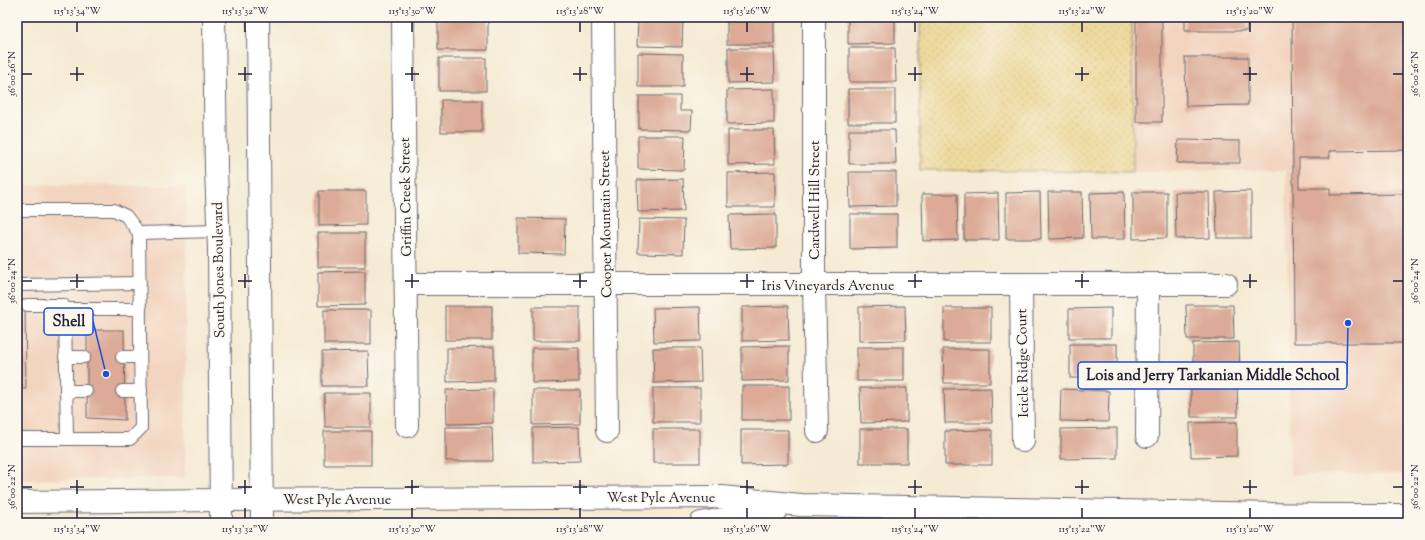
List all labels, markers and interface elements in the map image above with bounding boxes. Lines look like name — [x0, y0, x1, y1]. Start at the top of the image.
text: 115°13'34"W — [53, 4, 101, 19]
text: 115°13'32"W — [222, 4, 268, 19]
text: 115°13'30"W — [388, 4, 436, 19]
text: 115°13'28"W — [556, 4, 604, 19]
text: 115°13'26"W — [723, 4, 771, 19]
text: 115°13'24"W — [891, 4, 939, 19]
text: 115°13'22"W — [1058, 4, 1106, 19]
text: 115°13'20"W — [1226, 4, 1274, 19]
text: 36°00'26"N — [5, 51, 20, 97]
text: 36°00'26"N — [1408, 51, 1423, 97]
street label: Griffin Creek Street — [396, 137, 418, 257]
street label: Cardwell Hill Street — [806, 140, 826, 260]
street label: Cooper Mountain Street — [596, 150, 618, 298]
street label: South Jones Boulevard — [209, 202, 231, 338]
text: 36°00'24"N — [5, 258, 20, 304]
text: 36°00'24"N — [1408, 258, 1423, 304]
street label: Iris Vineyards Avenue — [762, 277, 894, 297]
callout: Shell — [44, 308, 93, 335]
street label: Icicle Ridge Court — [1013, 308, 1035, 418]
text: Shell — [53, 312, 86, 333]
callout: Lois and Jerry Tarkanian Middle School — [1078, 362, 1347, 389]
text: Lois and Jerry Tarkanian Middle School — [1086, 366, 1341, 387]
text: 36°00'22"N — [5, 464, 20, 510]
text: 36°00'22"N — [1408, 464, 1423, 510]
street label: West Pyle Avenue — [607, 489, 715, 509]
street label: West Pyle Avenue — [283, 491, 391, 511]
text: 115°13'34"W — [53, 522, 101, 537]
text: 115°13'32"W — [222, 522, 268, 537]
text: 115°13'30"W — [388, 522, 436, 537]
text: 115°13'28"W — [556, 522, 604, 537]
text: 115°13'26"W — [723, 522, 771, 537]
text: 115°13'24"W — [891, 522, 939, 537]
text: 115°13'22"W — [1058, 522, 1106, 537]
text: 115°13'20"W — [1226, 522, 1274, 537]

